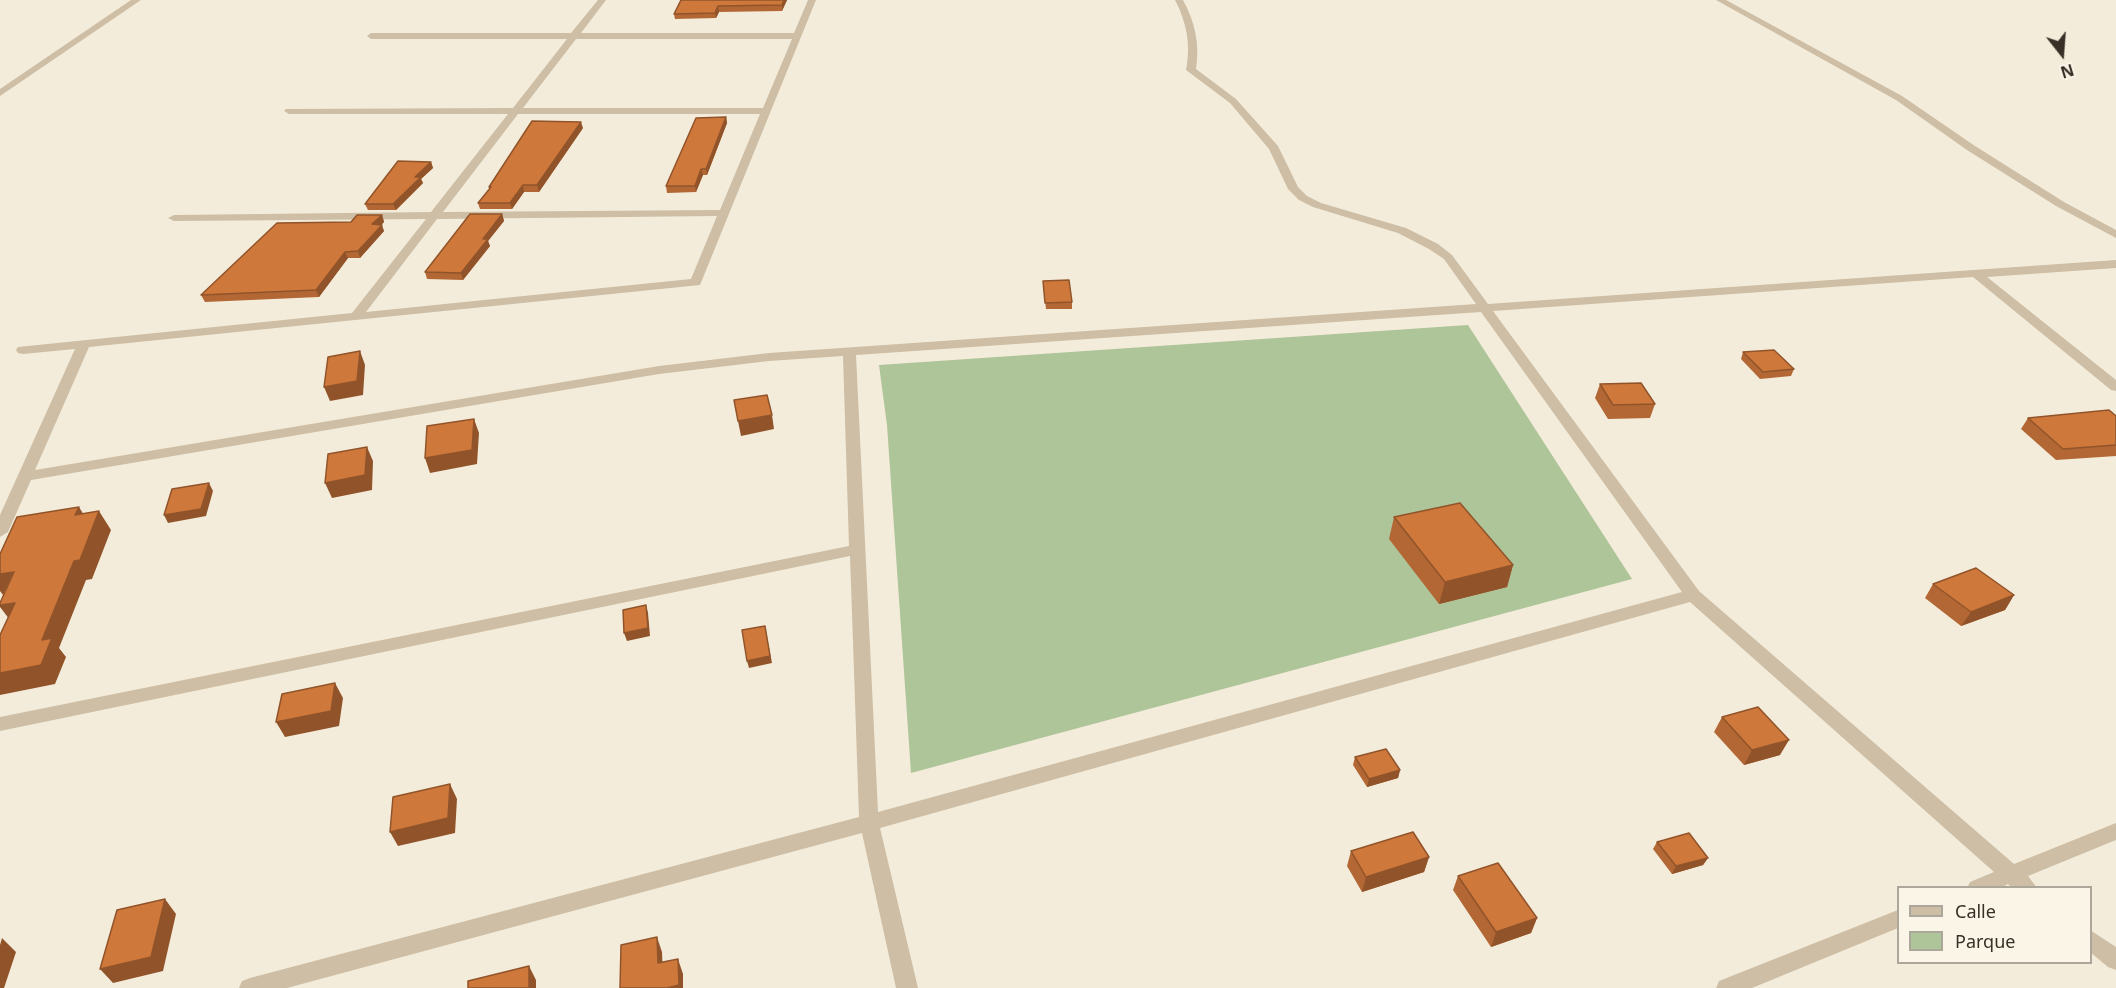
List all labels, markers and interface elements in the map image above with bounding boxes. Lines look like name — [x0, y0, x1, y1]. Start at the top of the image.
north arrow — [2032, 24, 2092, 84]
text: N — [2058, 59, 2077, 84]
legend — [1897, 886, 2092, 964]
text: Calle — [1955, 899, 1996, 923]
text: Parque — [1955, 929, 2015, 953]

